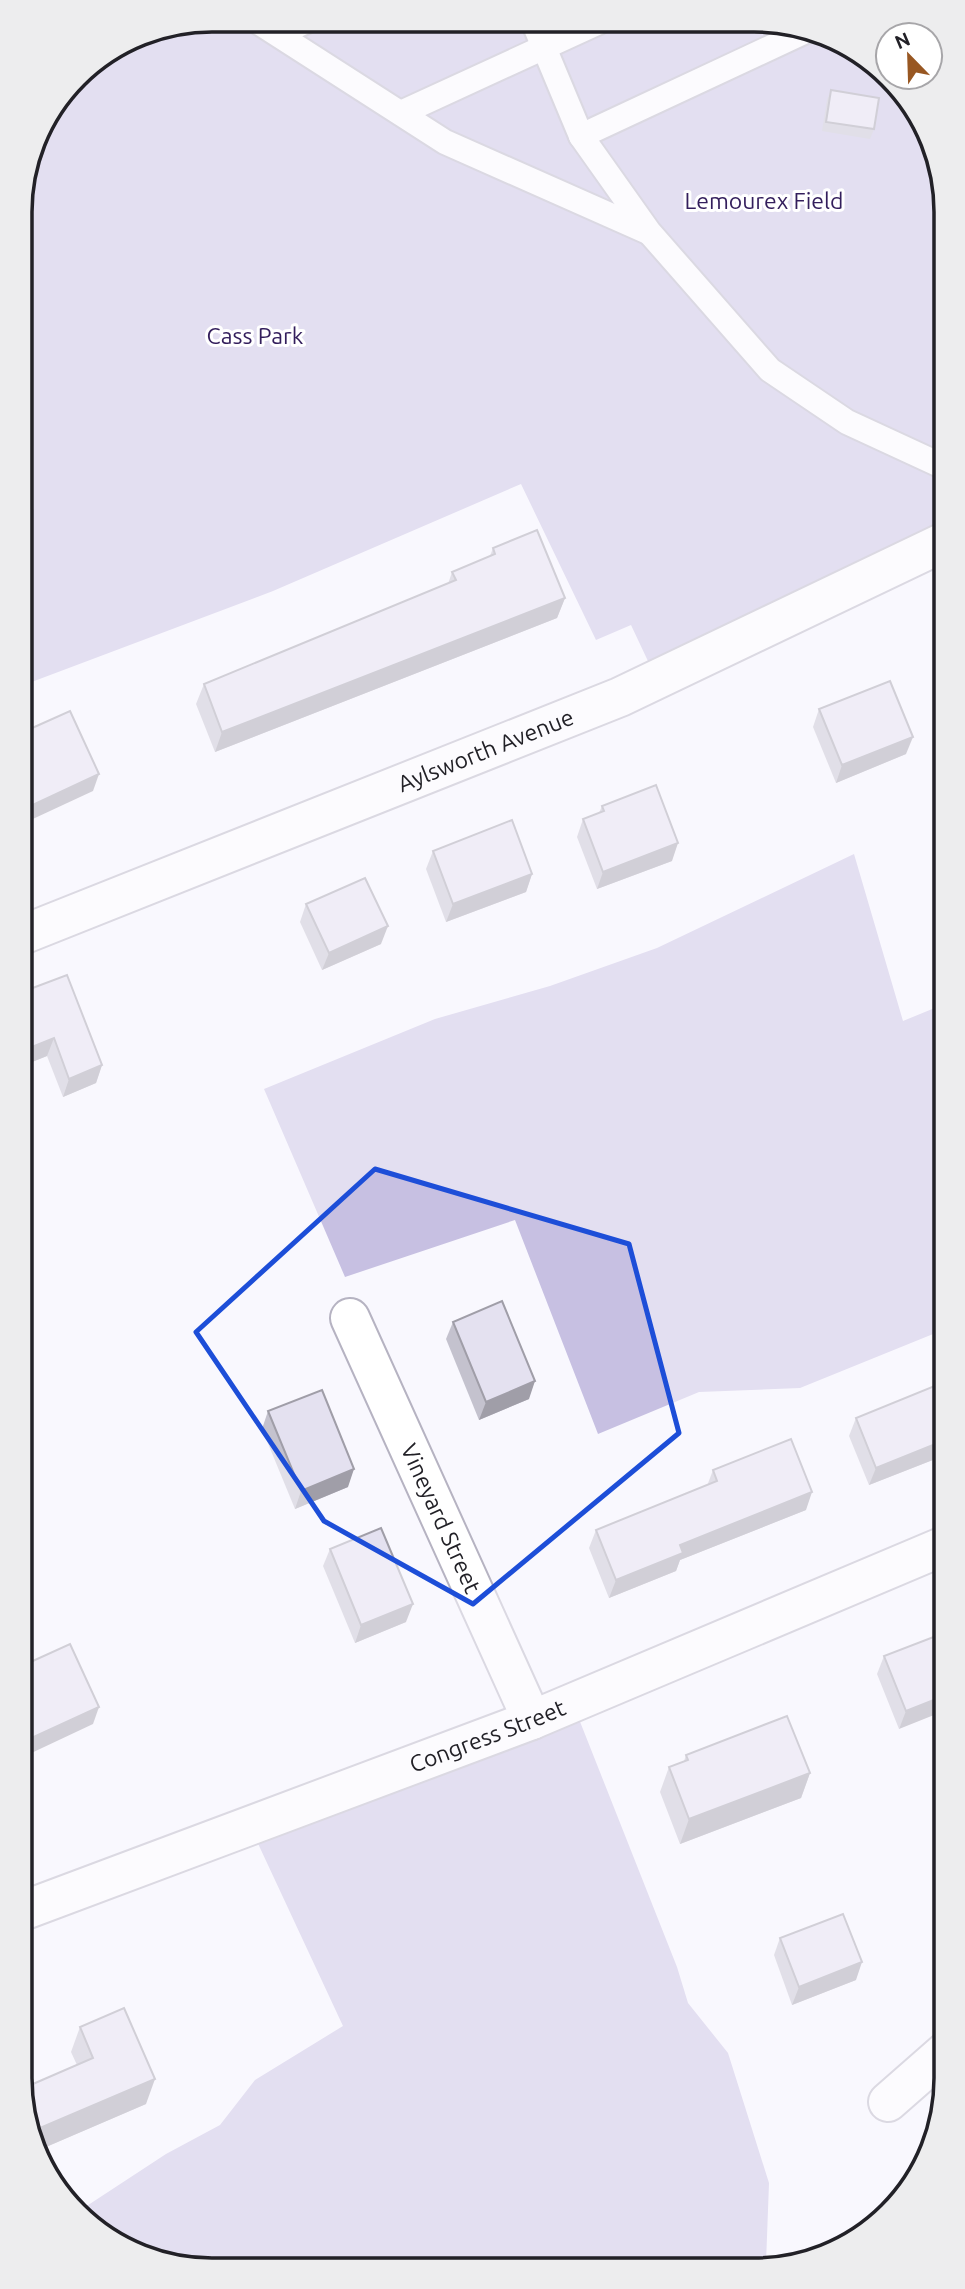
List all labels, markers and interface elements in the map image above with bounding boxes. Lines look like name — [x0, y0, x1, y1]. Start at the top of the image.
north arrow — [874, 21, 944, 91]
text: N — [892, 27, 913, 53]
park label: Lemourex Field — [685, 188, 843, 213]
park label: Cass Park — [207, 323, 304, 348]
street label: Aylsworth Avenue — [394, 704, 577, 796]
street label: Vineyard Street — [397, 1440, 486, 1597]
street label: Congress Street — [406, 1694, 569, 1777]

